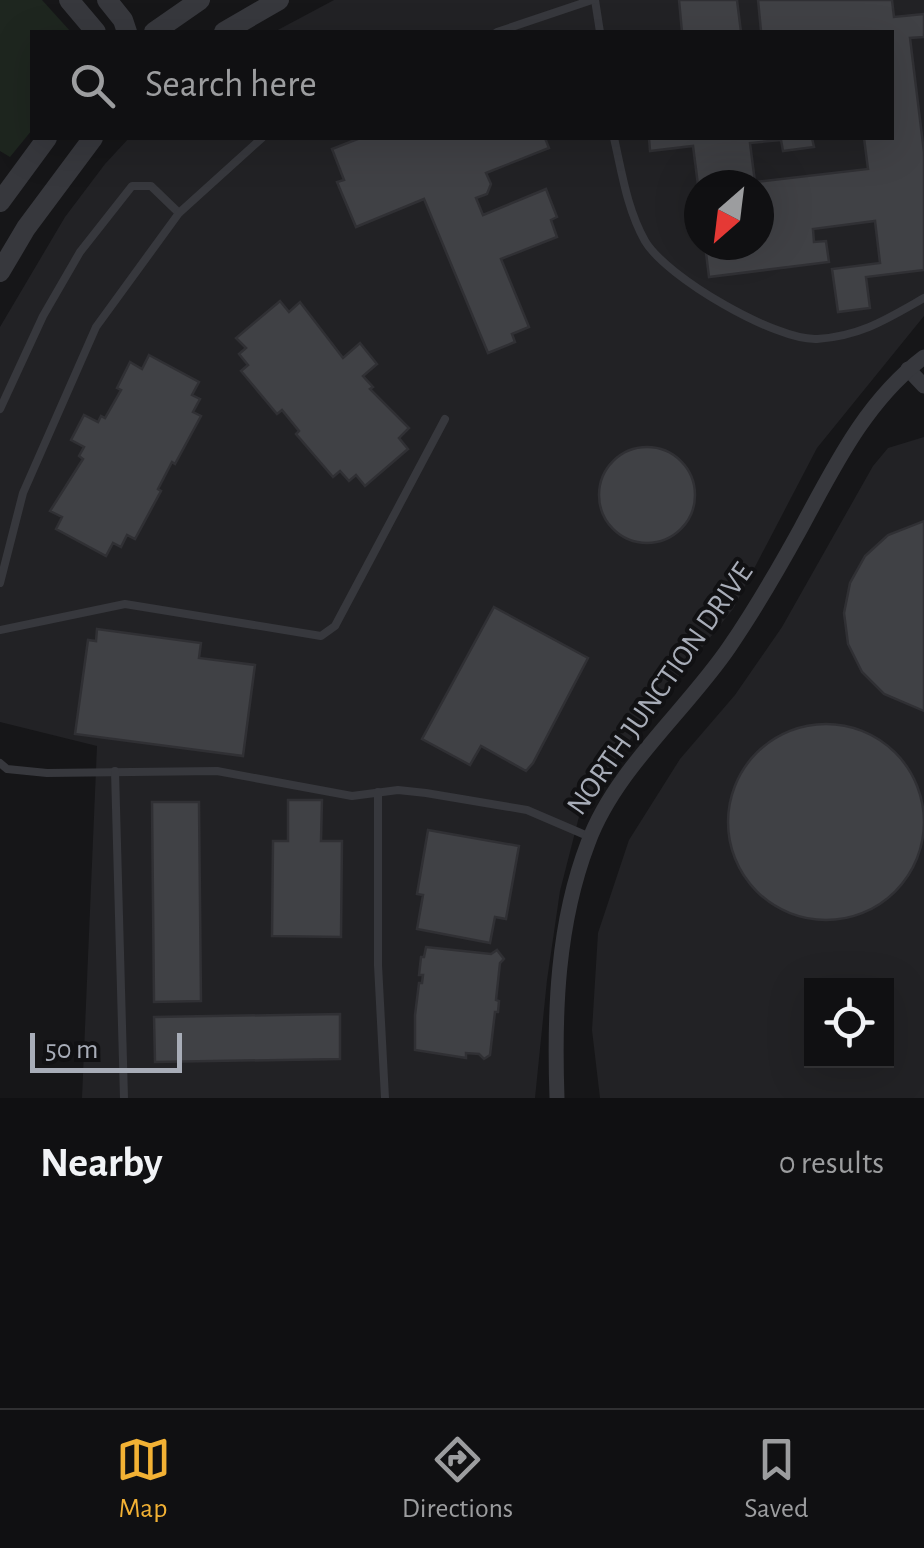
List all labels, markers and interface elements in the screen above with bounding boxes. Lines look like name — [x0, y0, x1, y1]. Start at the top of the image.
search box — [30, 30, 894, 140]
icon: search — [65, 58, 120, 113]
text: Search here — [145, 66, 317, 104]
north arrow — [684, 170, 774, 260]
street label: NORTH JUNCTION DRIVE — [562, 557, 758, 821]
map controls — [804, 978, 894, 1068]
button: locate — [804, 978, 894, 1068]
scale bar — [30, 1028, 182, 1072]
text: 50 m — [45, 1036, 99, 1064]
text: Nearby — [40, 1142, 163, 1184]
text: 0 results — [779, 1147, 884, 1179]
tab: Map — [116, 1432, 171, 1526]
tab: Directions — [402, 1432, 513, 1526]
tab: Saved — [744, 1432, 808, 1526]

